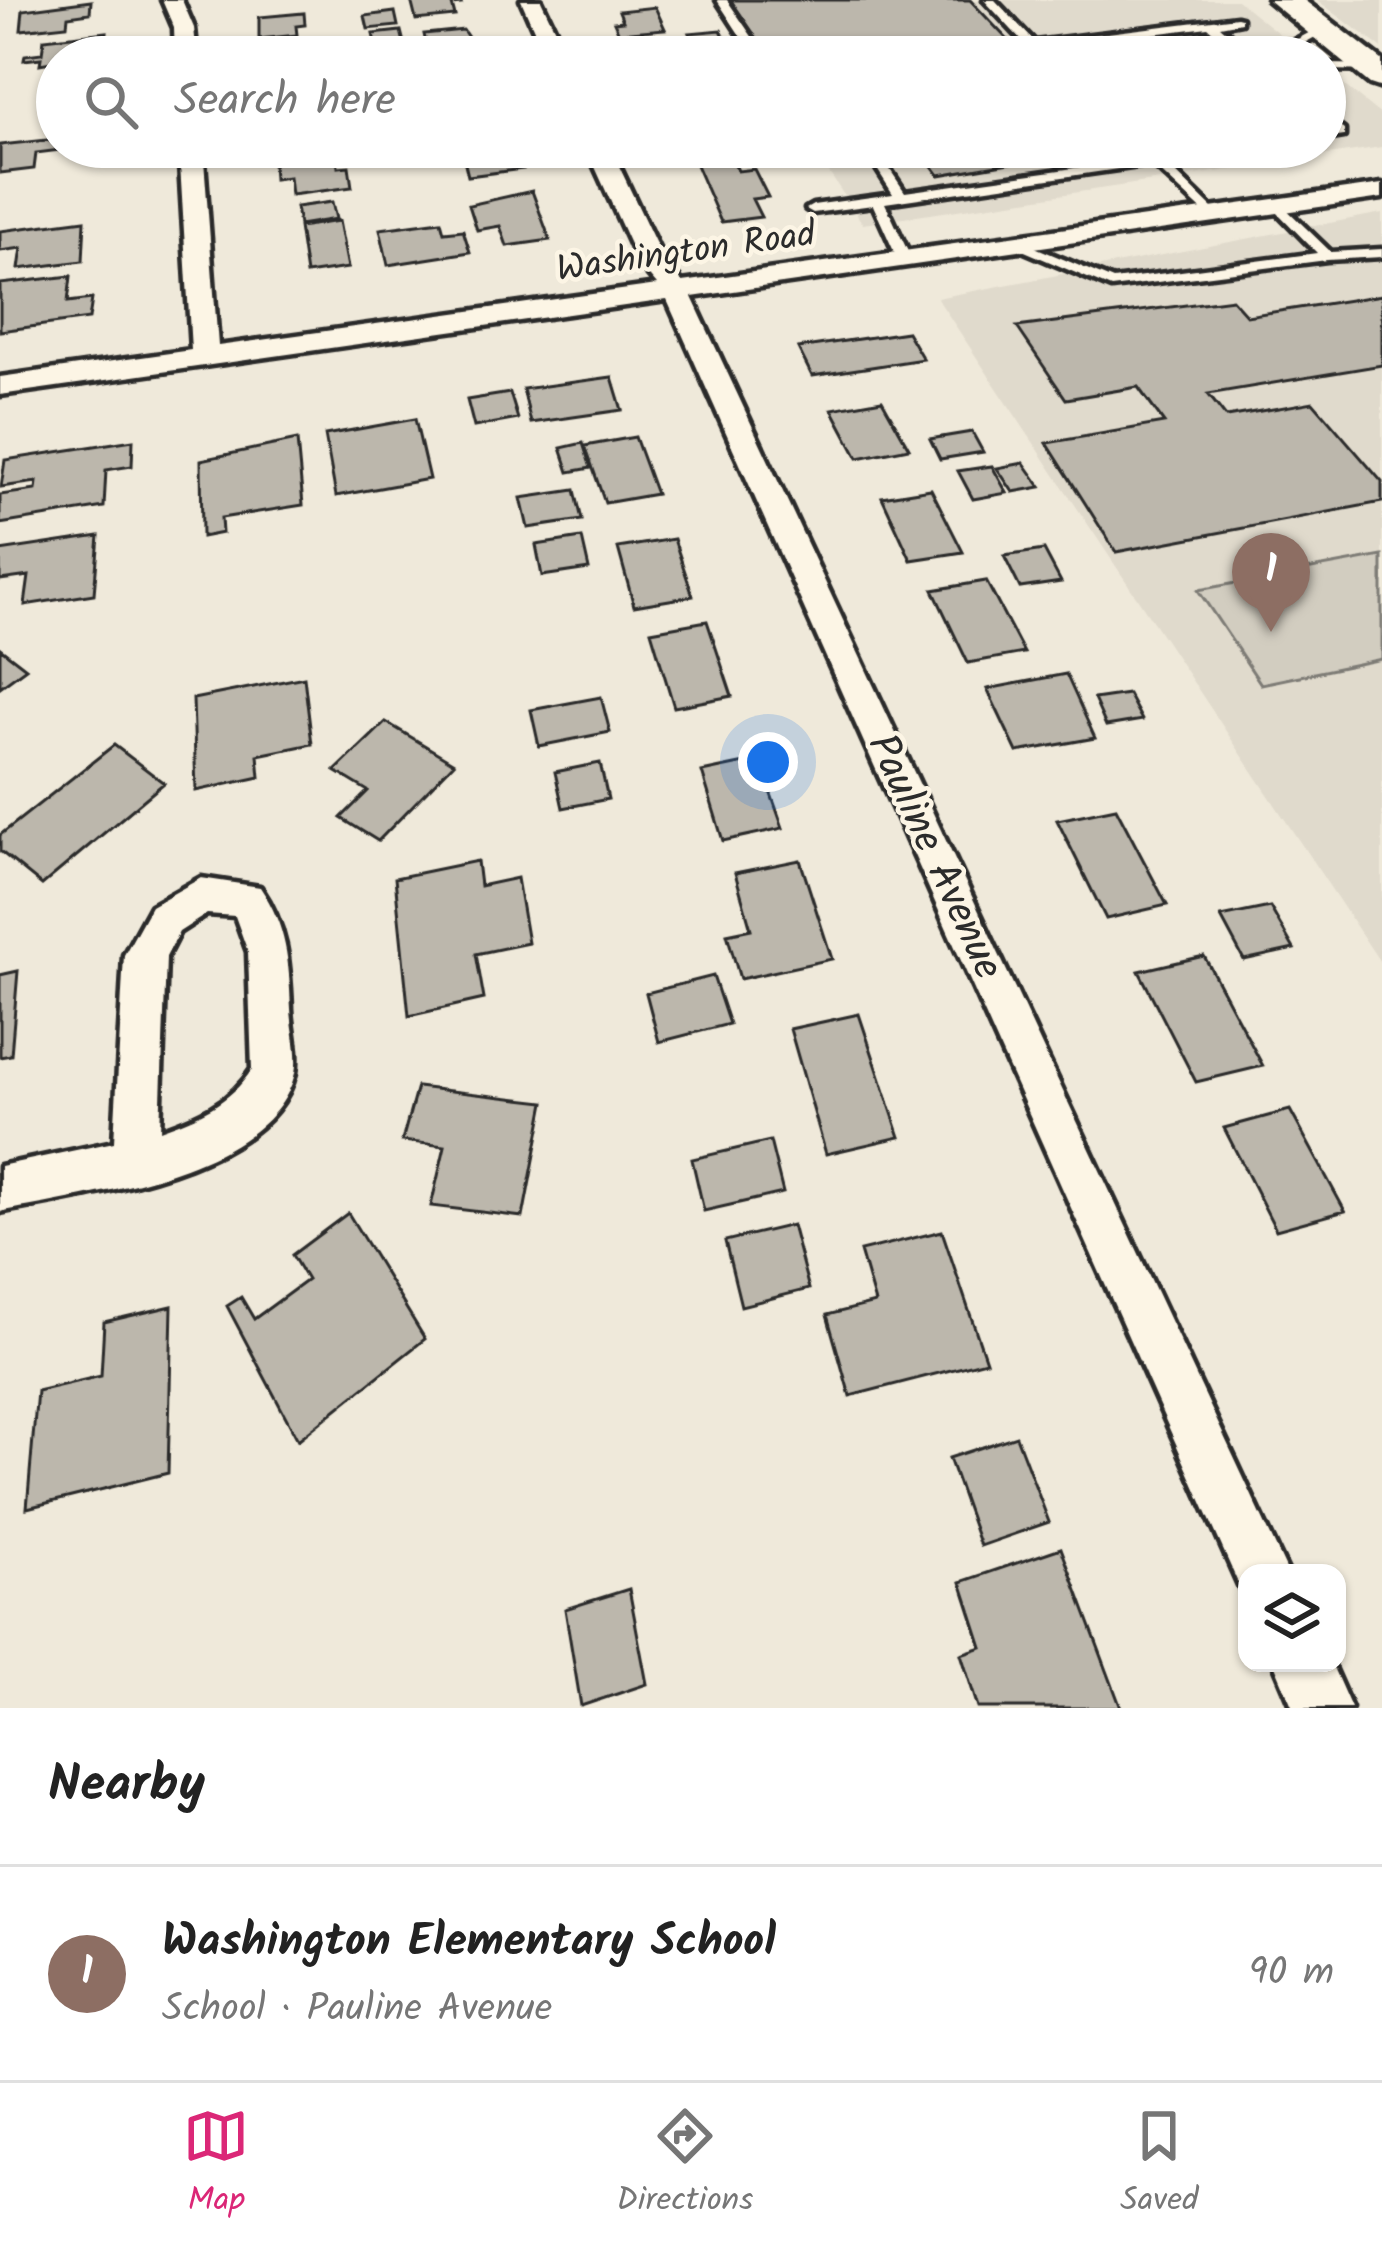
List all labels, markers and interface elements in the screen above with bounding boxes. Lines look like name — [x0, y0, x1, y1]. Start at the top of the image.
search box — [36, 36, 1346, 168]
text: Search here — [174, 66, 396, 138]
icon: search — [78, 69, 144, 135]
street label: Washington Road — [553, 207, 820, 299]
pin: 1 — [1232, 533, 1310, 632]
street label: Pauline Avenue — [848, 723, 1020, 991]
your location — [738, 732, 798, 792]
map controls — [1238, 1564, 1346, 1672]
button: layers — [1238, 1564, 1346, 1672]
text: Nearby — [48, 1746, 205, 1827]
text: Washington Elementary School — [162, 1907, 776, 1979]
text: 1 — [81, 1943, 93, 2005]
text: 90 m — [1249, 1943, 1334, 2005]
text: School · Pauline Avenue — [162, 1979, 552, 2041]
tab: Map — [183, 2103, 249, 2228]
tab: Directions — [616, 2103, 753, 2228]
tab: Saved — [1120, 2103, 1199, 2228]

